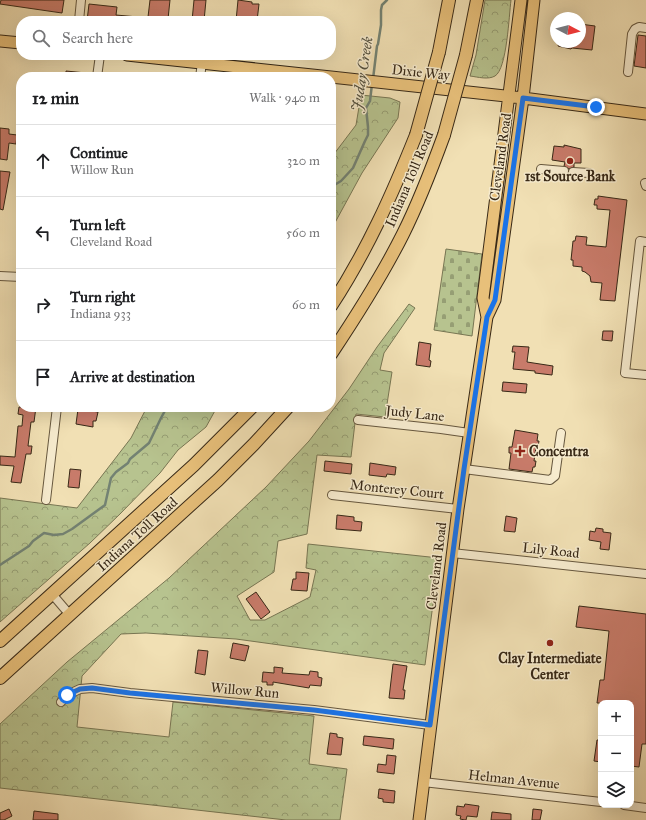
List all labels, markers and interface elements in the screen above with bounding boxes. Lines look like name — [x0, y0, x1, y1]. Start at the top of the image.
north arrow — [550, 12, 586, 48]
search box — [16, 16, 336, 60]
icon: search — [30, 27, 52, 49]
text: Search here — [62, 29, 133, 47]
water label: Juday Creek — [347, 35, 377, 114]
street label: Dixie Way — [391, 61, 451, 84]
text: 12 min — [32, 88, 79, 109]
text: Walk · 940 m — [249, 90, 320, 106]
route end — [587, 98, 605, 116]
street label: Cleveland Road — [486, 112, 515, 202]
street label: Indiana Toll Road — [382, 129, 437, 230]
text: Continue — [70, 144, 128, 162]
icon: ahead — [32, 150, 54, 172]
text: 320 m — [287, 153, 320, 169]
marker: 1st Source Bank — [565, 156, 575, 166]
text: Willow Run — [70, 162, 134, 178]
place label: 1st Source Bank — [525, 168, 616, 185]
text: Turn left — [70, 216, 126, 234]
icon: left — [32, 222, 54, 244]
text: 560 m — [286, 225, 320, 241]
text: Cleveland Road — [70, 234, 152, 250]
text: Turn right — [70, 288, 135, 306]
icon: right — [32, 294, 54, 316]
text: 60 m — [292, 297, 320, 313]
text: Indiana 933 — [70, 306, 131, 322]
icon: arrive — [32, 366, 54, 388]
text: Arrive at destination — [70, 368, 195, 386]
street label: Judy Lane — [383, 402, 445, 426]
place label: Concentra — [529, 443, 590, 460]
marker: Concentra — [514, 445, 526, 457]
street label: Monterey Court — [349, 476, 445, 503]
street label: Indiana Toll Road — [93, 494, 181, 575]
street label: Cleveland Road — [423, 521, 450, 611]
street label: Lily Road — [522, 539, 580, 562]
marker: Clay Intermediate Center — [545, 638, 555, 648]
place label: Clay Intermediate Center — [498, 650, 602, 683]
street label: Willow Run — [210, 679, 280, 702]
route start — [58, 686, 76, 704]
map controls — [598, 700, 634, 808]
button: + — [598, 700, 634, 736]
button: − — [598, 736, 634, 772]
street label: Helman Avenue — [467, 766, 561, 793]
button: layers — [598, 772, 634, 808]

